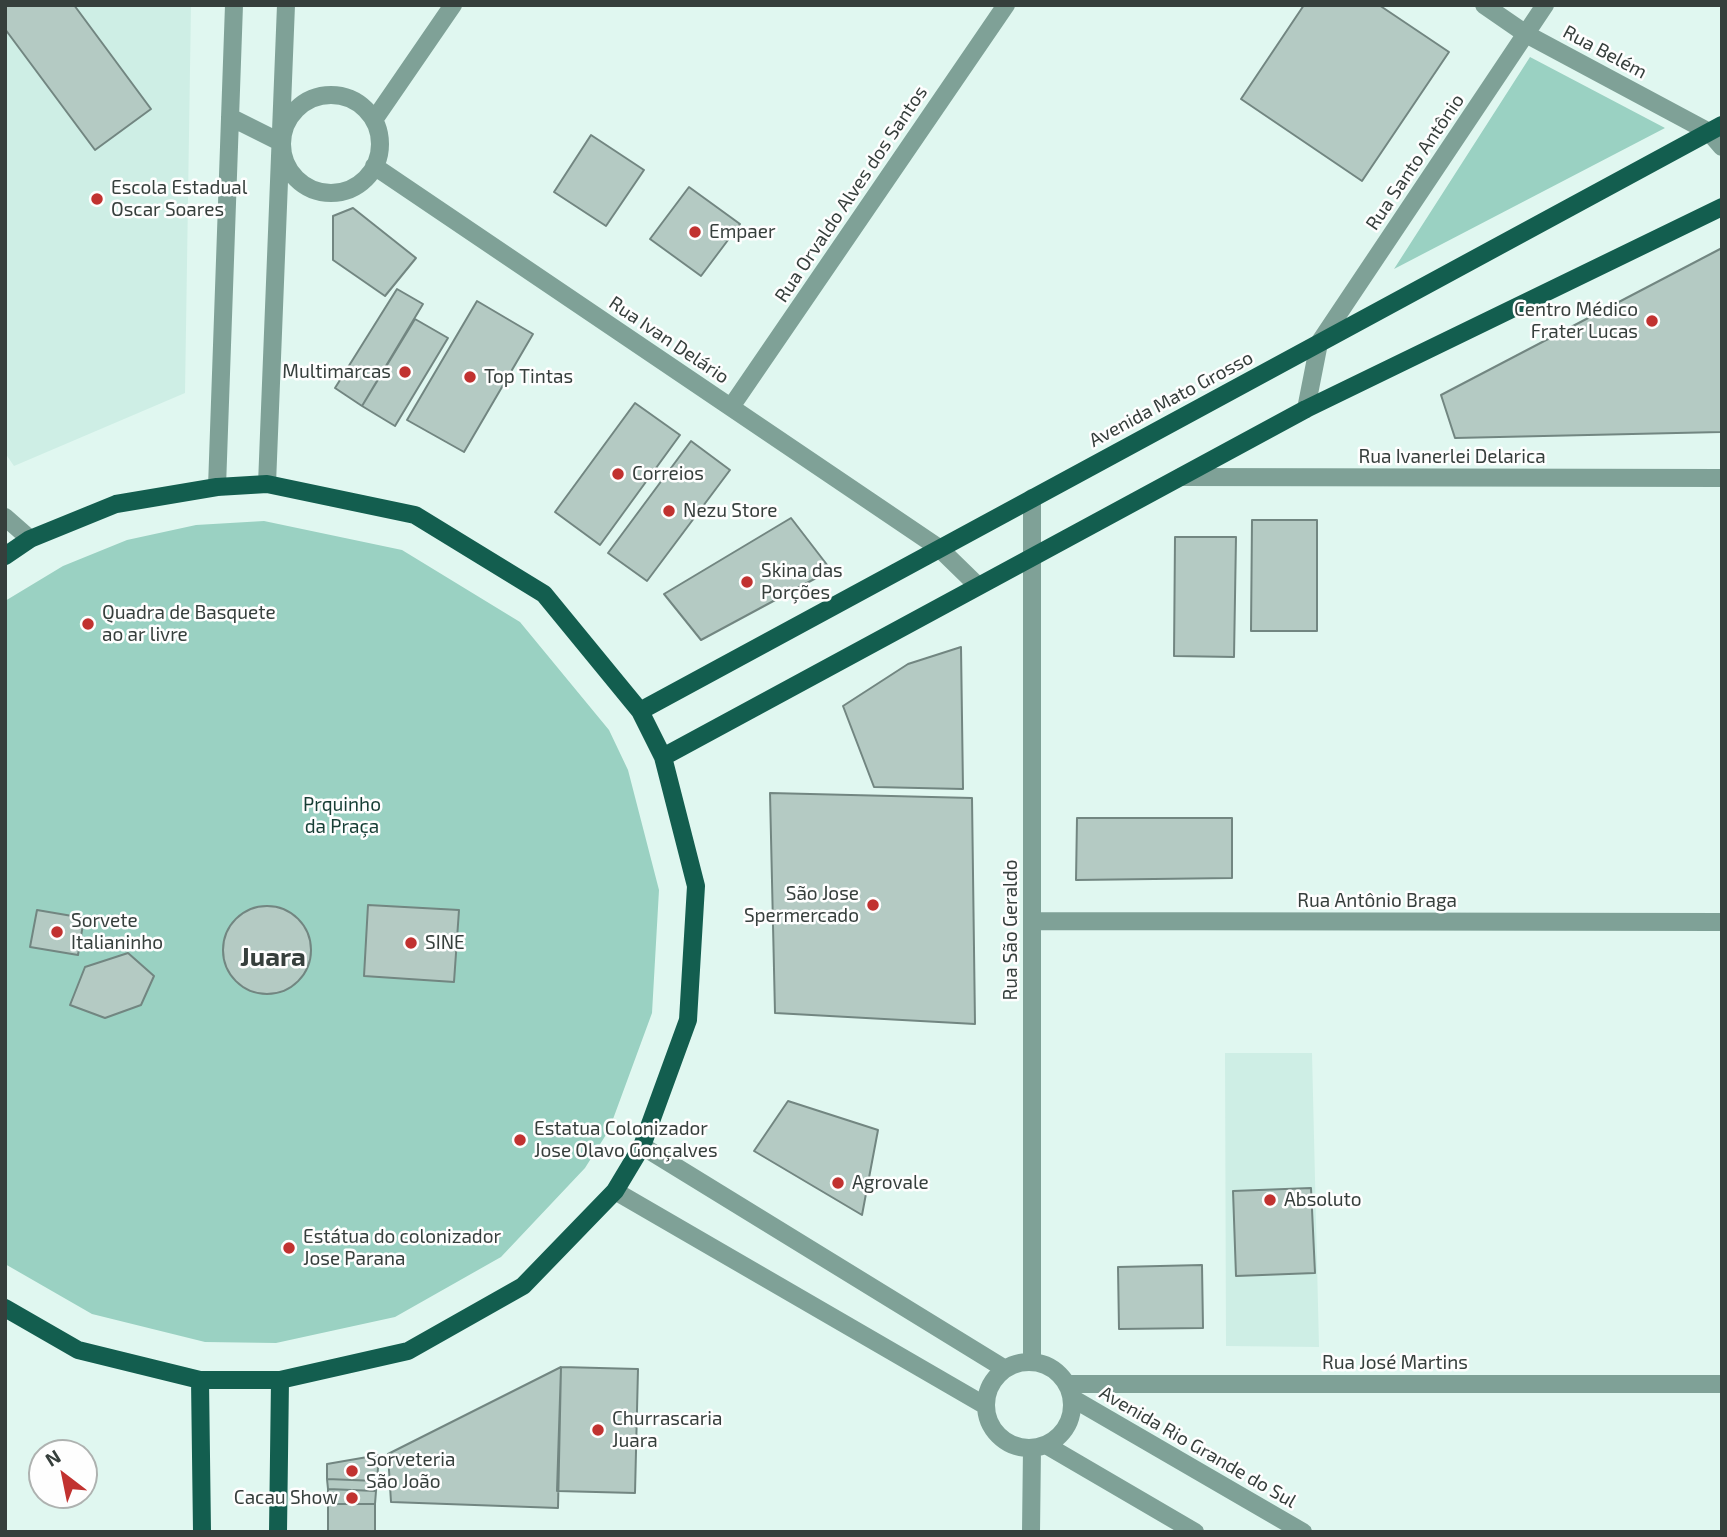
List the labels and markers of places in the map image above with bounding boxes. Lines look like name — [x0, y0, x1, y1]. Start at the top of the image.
place label: Escola Estadual Oscar Soares — [111, 177, 247, 221]
marker: Escola Estadual Oscar Soares — [89, 191, 105, 207]
place label: Empaer — [709, 221, 776, 243]
marker: Empaer — [687, 224, 703, 240]
place label: Centro Médico Frater Lucas — [1514, 299, 1638, 343]
marker: Centro Médico Frater Lucas — [1644, 313, 1660, 329]
place label: Multimarcas — [282, 361, 391, 383]
marker: Multimarcas — [397, 364, 413, 380]
place label: Top Tintas — [484, 366, 573, 388]
marker: Top Tintas — [462, 369, 478, 385]
place label: Correios — [632, 463, 704, 485]
marker: Correios — [610, 466, 626, 482]
place label: Nezu Store — [683, 500, 778, 522]
marker: Nezu Store — [661, 503, 677, 519]
place label: Skina das Porções — [761, 560, 843, 604]
marker: Skina das Porções — [739, 574, 755, 590]
place label: Quadra de Basquete ao ar livre — [102, 602, 276, 646]
marker: Quadra de Basquete ao ar livre — [80, 616, 96, 632]
place label: São Jose Spermercado — [744, 883, 859, 927]
marker: São Jose Spermercado — [865, 897, 881, 913]
place label: Sorvete Italianinho — [71, 910, 163, 954]
marker: Sorvete Italianinho — [49, 924, 65, 940]
place label: SINE — [425, 932, 465, 954]
marker: SINE — [403, 935, 419, 951]
place label: Estatua Colonizador Jose Olavo Gonçalves — [534, 1118, 718, 1162]
marker: Estatua Colonizador Jose Olavo Gonçalves — [512, 1132, 528, 1148]
place label: Agrovale — [852, 1172, 929, 1194]
marker: Agrovale — [830, 1175, 846, 1191]
place label: Absoluto — [1284, 1189, 1362, 1211]
marker: Absoluto — [1262, 1192, 1278, 1208]
place label: Estátua do colonizador Jose Parana — [303, 1226, 501, 1270]
marker: Estátua do colonizador Jose Parana — [281, 1240, 297, 1256]
place label: Churrascaria Juara — [612, 1408, 723, 1452]
marker: Churrascaria Juara — [590, 1422, 606, 1438]
place label: Sorveteria São João — [366, 1449, 455, 1493]
marker: Sorveteria São João — [344, 1463, 360, 1479]
place label: Cacau Show — [234, 1487, 338, 1509]
marker: Cacau Show — [344, 1490, 360, 1506]

